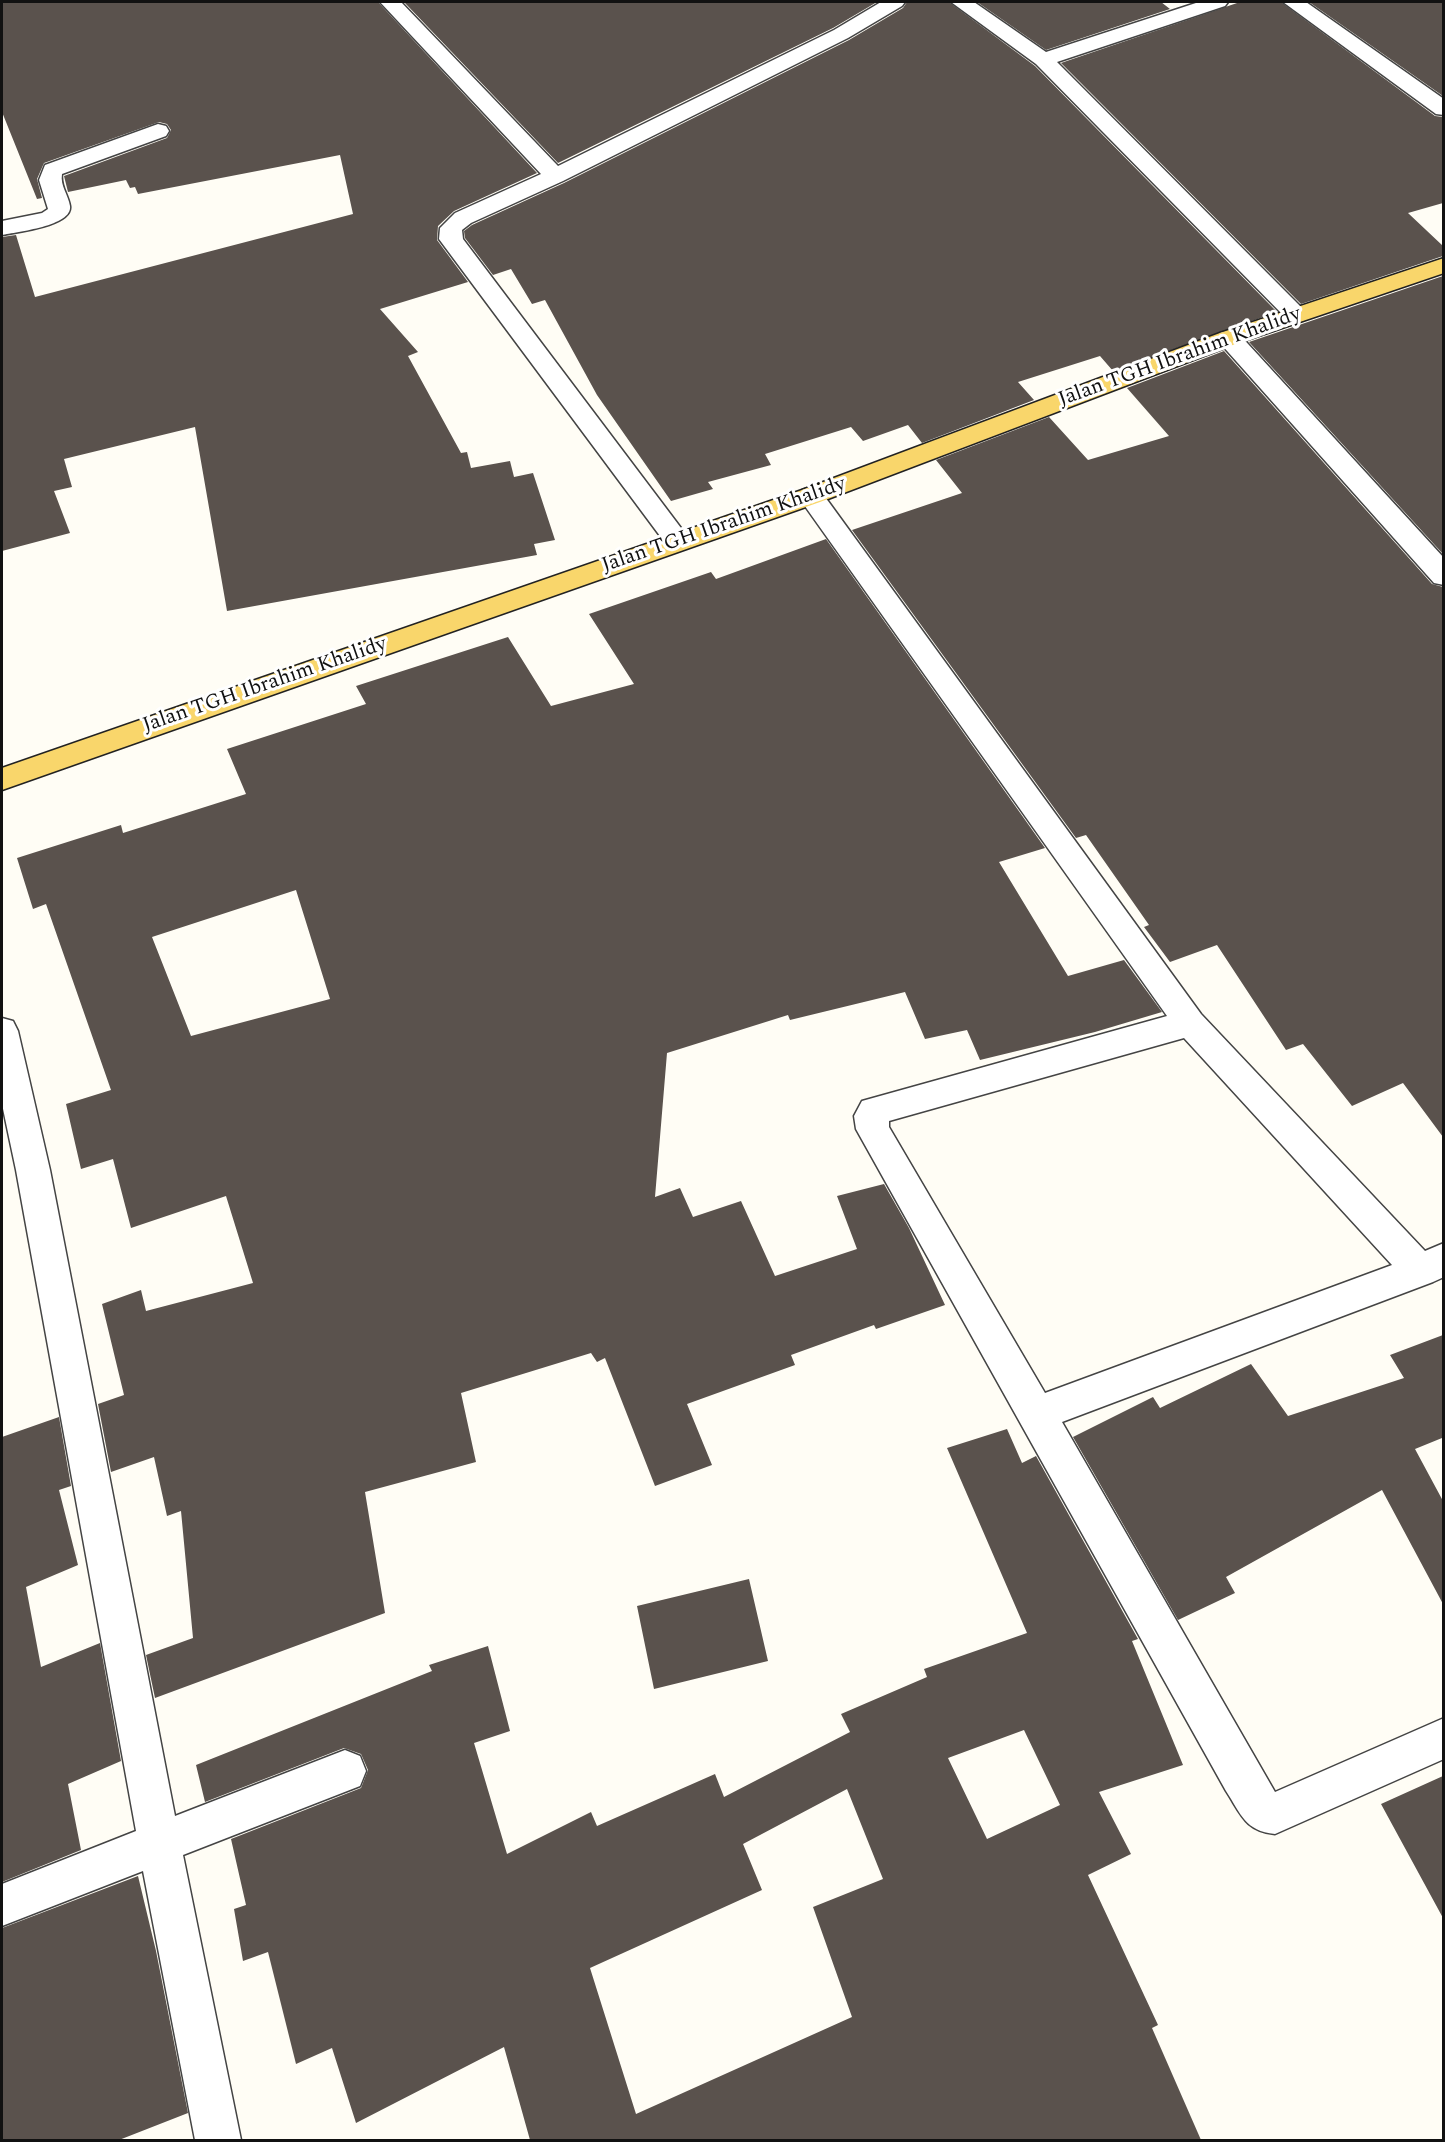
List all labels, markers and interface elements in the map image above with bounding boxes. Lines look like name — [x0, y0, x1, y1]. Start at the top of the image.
street label: Jalan TGH Ibrahim Khalidy — [1055, 302, 1305, 414]
street label: Jalan TGH Ibrahim Khalidy — [599, 472, 849, 580]
street label: Jalan TGH Ibrahim Khalidy — [140, 632, 390, 740]

